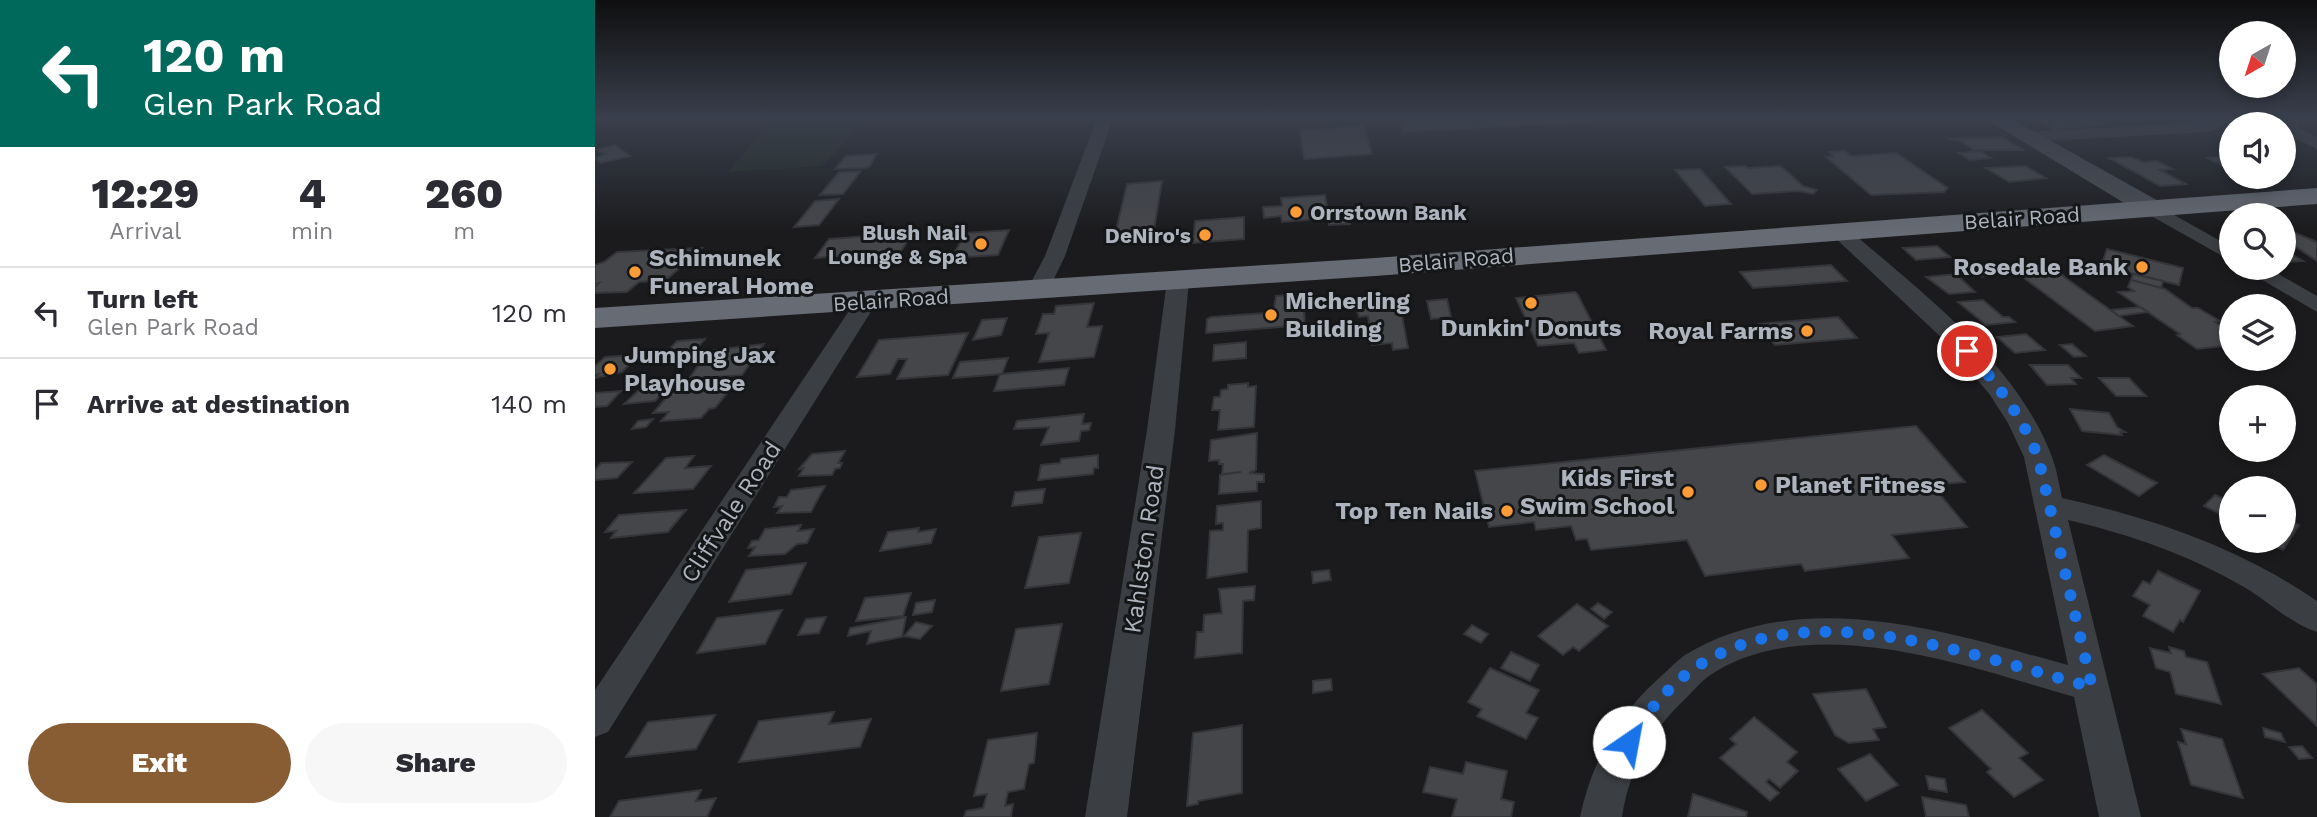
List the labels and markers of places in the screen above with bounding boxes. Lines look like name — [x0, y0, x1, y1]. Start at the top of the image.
place label: Orrstown Bank — [1310, 200, 1467, 225]
marker: Orrstown Bank — [1288, 204, 1304, 220]
place label: Blush Nail Lounge & Spa — [828, 220, 968, 269]
place label: DeNiro's — [1105, 223, 1191, 248]
marker: DeNiro's — [1197, 227, 1213, 243]
marker: Blush Nail Lounge & Spa — [973, 236, 989, 252]
place label: Schimunek Funeral Home — [649, 244, 814, 300]
place label: Rosedale Bank — [1953, 253, 2128, 281]
marker: Rosedale Bank — [2134, 259, 2150, 275]
marker: Schimunek Funeral Home — [627, 264, 643, 280]
place label: Micherling Building — [1285, 287, 1410, 343]
marker: Dunkin' Donuts — [1523, 295, 1539, 311]
marker: Micherling Building — [1263, 307, 1279, 323]
place label: Dunkin' Donuts — [1440, 314, 1622, 342]
place label: Royal Farms — [1648, 317, 1793, 345]
pin — [1937, 321, 1997, 381]
marker: Royal Farms — [1799, 323, 1815, 339]
place label: Jumping Jax Playhouse — [624, 341, 776, 397]
marker: Jumping Jax Playhouse — [602, 361, 618, 377]
place label: Kids First Swim School — [1520, 464, 1675, 520]
place label: Planet Fitness — [1775, 471, 1946, 499]
marker: Planet Fitness — [1753, 477, 1769, 493]
marker: Kids First Swim School — [1680, 484, 1696, 500]
place label: Top Ten Nails — [1335, 497, 1493, 525]
marker: Top Ten Nails — [1499, 503, 1515, 519]

